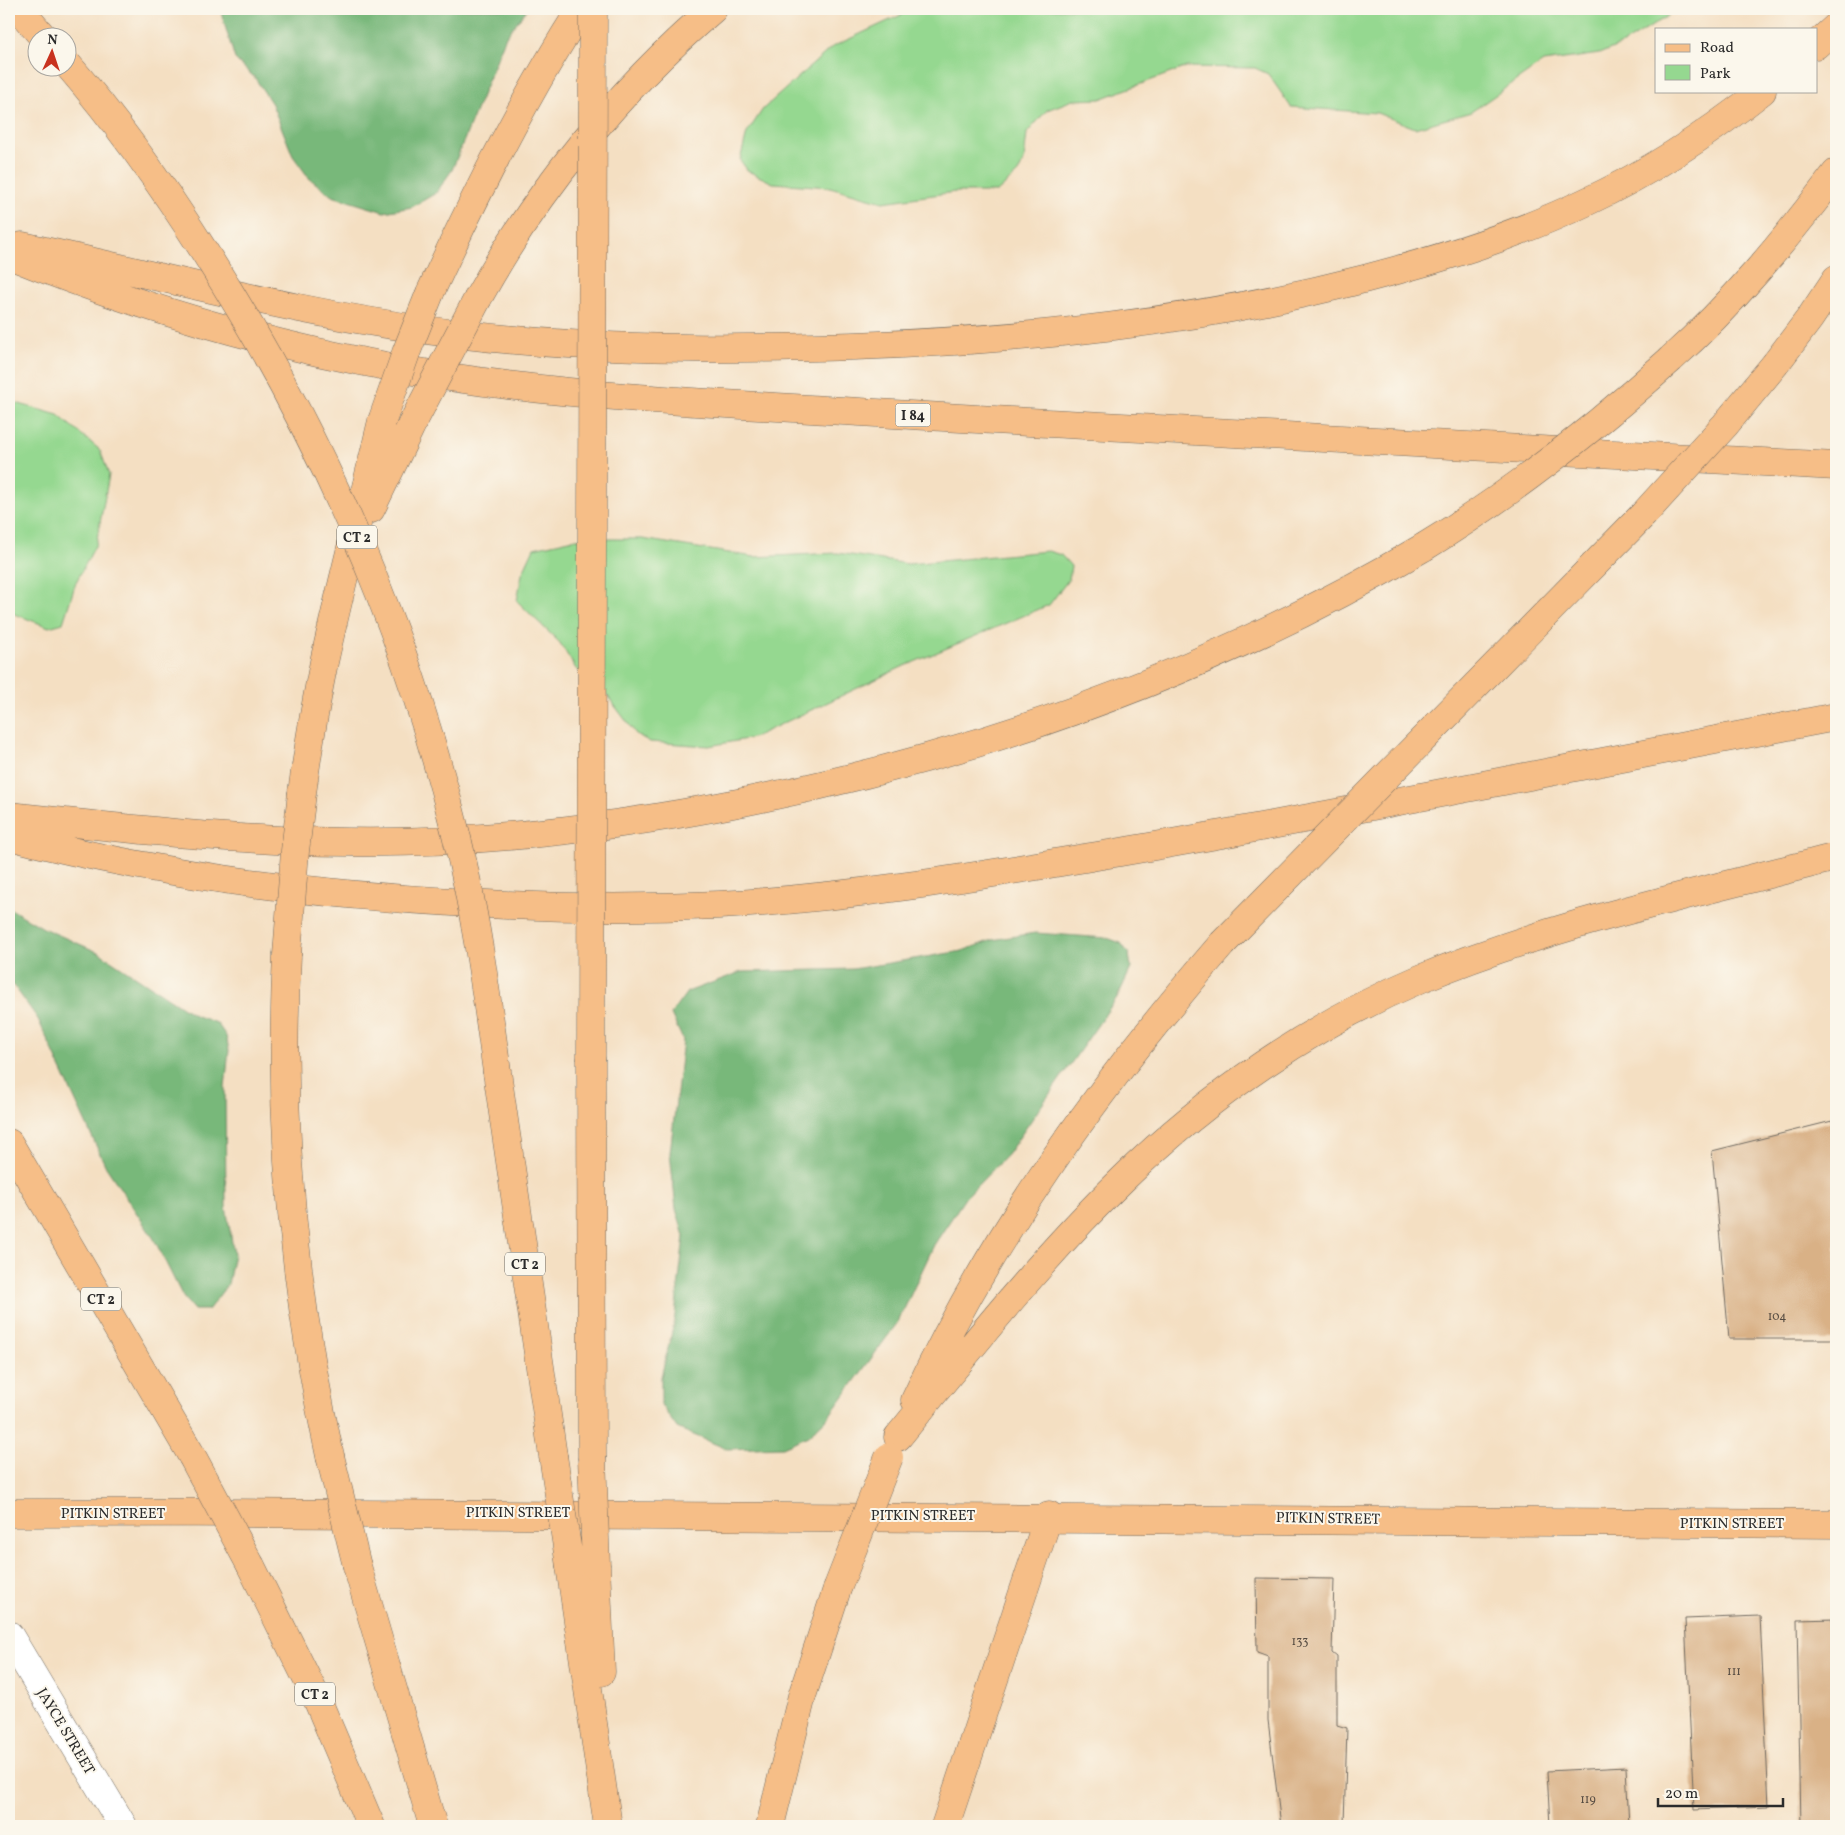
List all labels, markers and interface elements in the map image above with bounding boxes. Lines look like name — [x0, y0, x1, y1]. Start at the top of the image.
north arrow — [28, 28, 78, 78]
legend — [1655, 28, 1818, 92]
text: N — [47, 31, 58, 50]
text: Road — [1700, 38, 1734, 59]
text: Park — [1700, 64, 1731, 85]
road number: I 84 — [896, 404, 930, 426]
road number: CT 2 — [337, 526, 377, 548]
road number: CT 2 — [505, 1252, 545, 1276]
road number: CT 2 — [81, 1288, 121, 1310]
house number: 104 — [1768, 1309, 1786, 1325]
street label: PITKIN STREET — [466, 1503, 570, 1524]
street label: PITKIN STREET — [61, 1504, 165, 1525]
street label: PITKIN STREET — [871, 1506, 975, 1527]
street label: PITKIN STREET — [1276, 1508, 1381, 1531]
street label: PITKIN STREET — [1680, 1514, 1784, 1535]
house number: 133 — [1292, 1634, 1308, 1650]
house number: 111 — [1727, 1664, 1741, 1680]
road number: CT 2 — [295, 1682, 335, 1706]
street label: JAYCE STREET — [31, 1684, 99, 1779]
scale bar — [1658, 1775, 1782, 1807]
text: 20 m — [1665, 1784, 1698, 1805]
house number: 119 — [1580, 1792, 1596, 1808]

